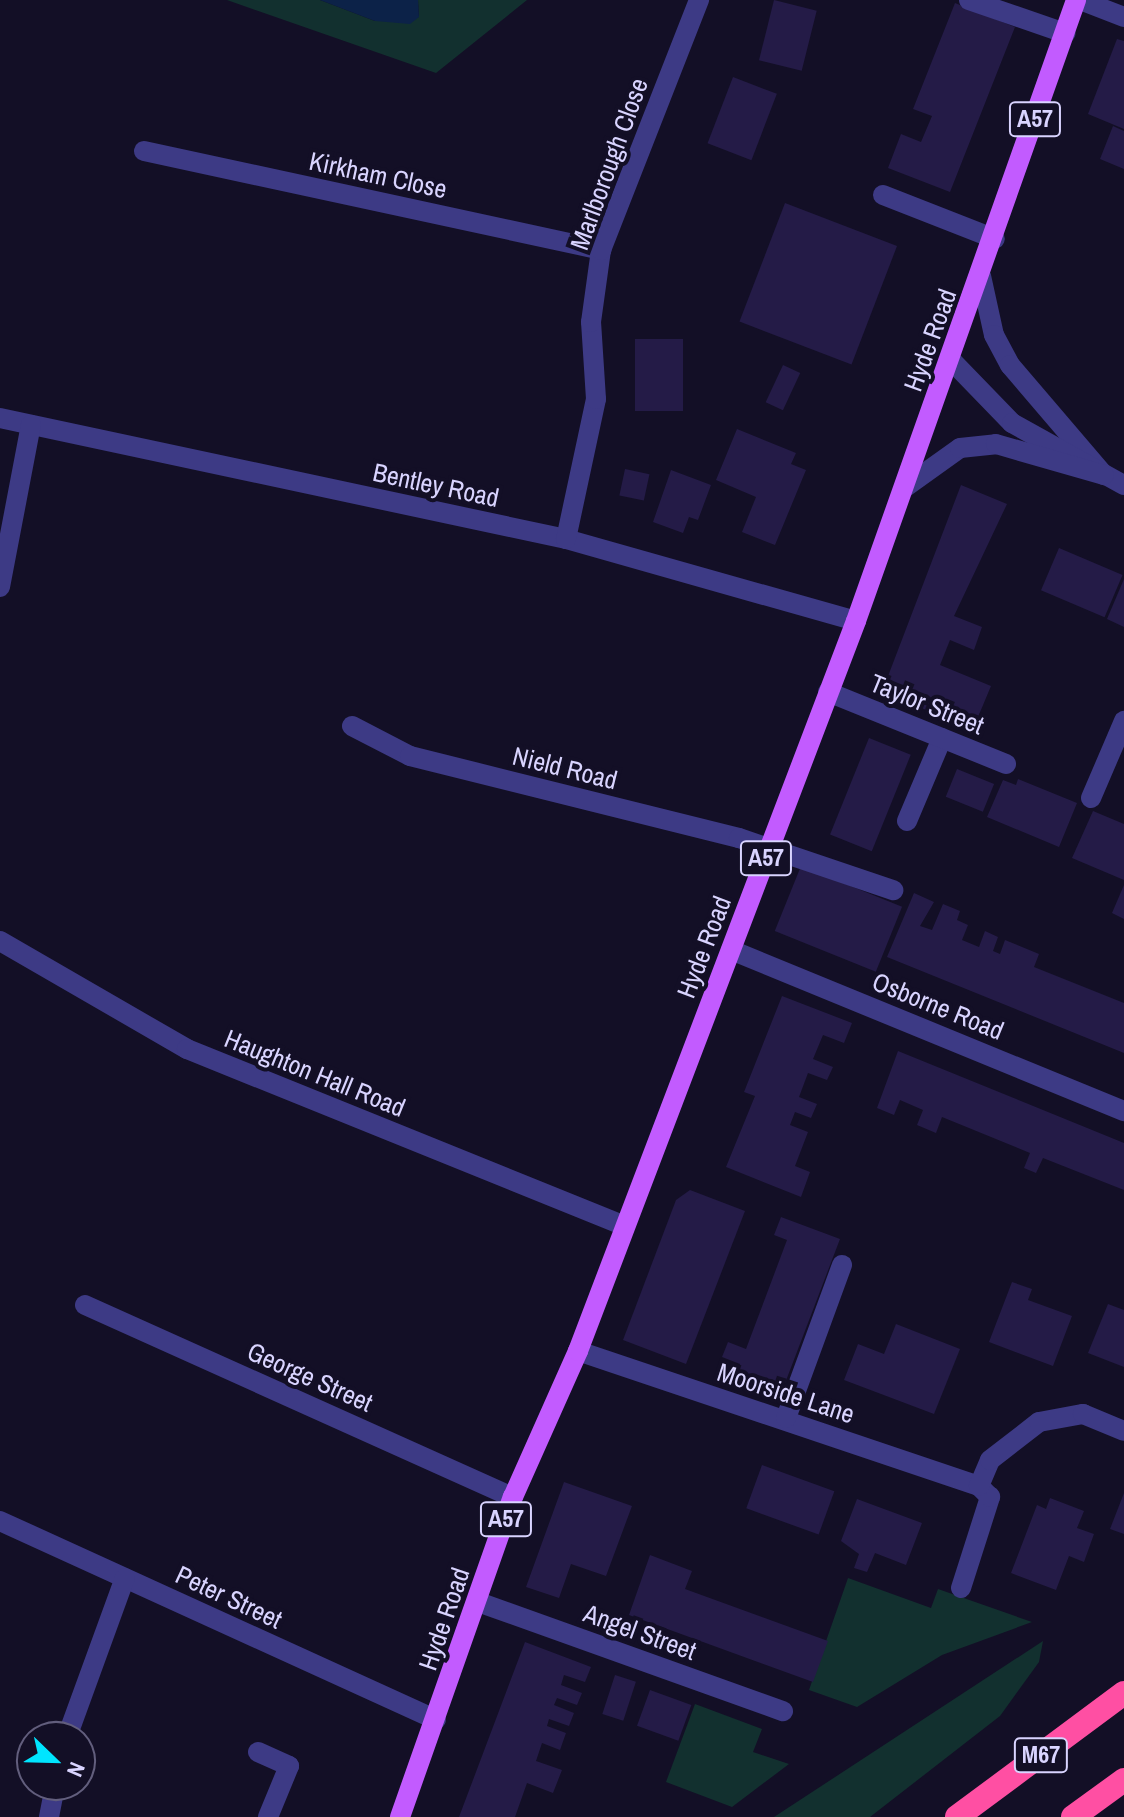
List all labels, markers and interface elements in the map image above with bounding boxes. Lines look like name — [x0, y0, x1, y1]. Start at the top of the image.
street label: Marlborough Close — [564, 74, 654, 254]
road number: A57 — [1007, 99, 1063, 139]
street label: Kirkham Close — [306, 145, 450, 205]
street label: Hyde Road — [897, 285, 963, 395]
street label: Bentley Road — [370, 456, 502, 514]
street label: Taylor Street — [865, 667, 989, 741]
street label: Nield Road — [509, 740, 621, 796]
road number: A57 — [738, 838, 794, 878]
street label: Hyde Road — [670, 892, 738, 1002]
street label: Osborne Road — [868, 966, 1008, 1046]
street label: Haughton Hall Road — [220, 1023, 410, 1123]
street label: George Street — [242, 1336, 378, 1418]
street label: Moorside Lane — [714, 1356, 858, 1430]
road number: A57 — [478, 1499, 534, 1539]
street label: Peter Street — [171, 1559, 287, 1635]
street label: Hyde Road — [412, 1564, 476, 1674]
street label: Angel Street — [580, 1597, 700, 1667]
north arrow — [16, 1721, 96, 1801]
road number: M67 — [1013, 1735, 1069, 1775]
text: N — [60, 1758, 93, 1781]

